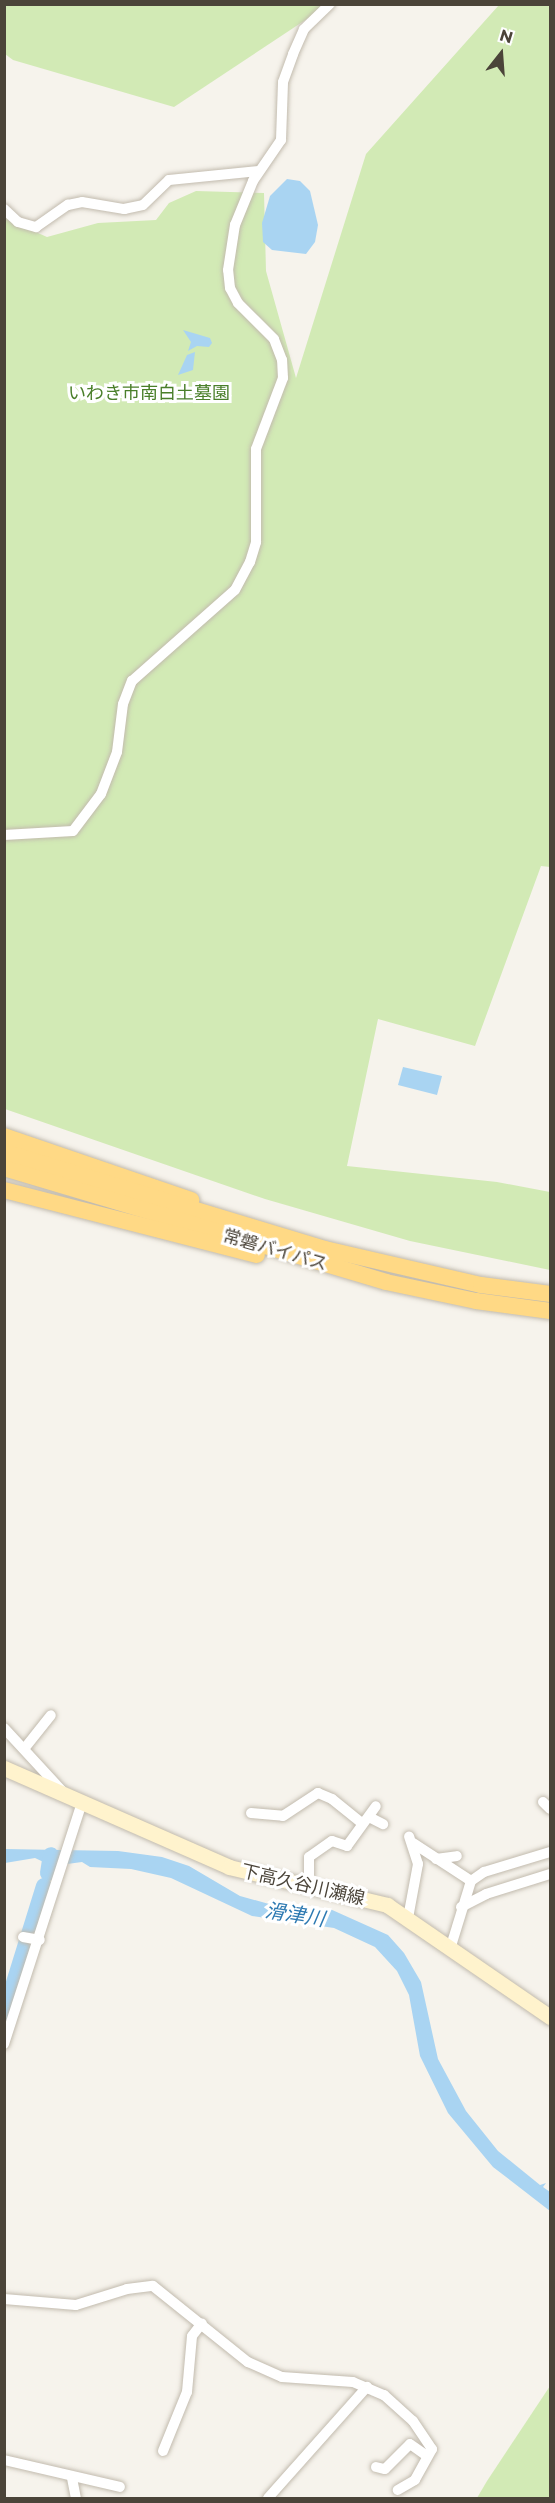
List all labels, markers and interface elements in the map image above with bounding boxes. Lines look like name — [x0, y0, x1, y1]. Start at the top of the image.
north arrow — [471, 24, 531, 84]
text: N — [497, 25, 515, 47]
park label: いわき市南白土墓園 — [68, 382, 230, 404]
street label: 常磐バイパス — [220, 1225, 330, 1275]
street label: 下高久谷川瀬線 — [239, 1860, 367, 1910]
water label: 滑津川 — [263, 1898, 327, 1932]

